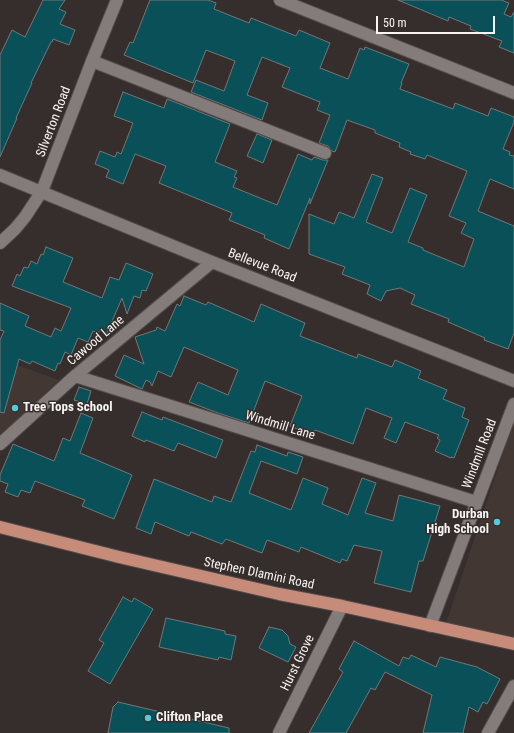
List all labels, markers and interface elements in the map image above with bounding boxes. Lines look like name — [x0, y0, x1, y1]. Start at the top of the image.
scale bar — [378, 8, 497, 34]
text: 50 m — [383, 16, 407, 30]
street label: Silverton Road — [33, 85, 75, 159]
street label: Bellevue Road — [226, 246, 298, 286]
street label: Cawood Lane — [64, 313, 128, 369]
place label: Tree Tops School — [23, 400, 112, 416]
marker: Tree Tops School — [10, 403, 20, 413]
street label: Windmill Lane — [243, 408, 317, 444]
street label: Windmill Road — [460, 417, 500, 491]
place label: Durban High School — [426, 507, 489, 538]
marker: Durban High School — [492, 517, 502, 527]
street label: Stephen Dlamini Road — [202, 555, 316, 593]
street label: Hurst Grove — [278, 632, 318, 694]
place label: Clifton Place — [156, 710, 223, 726]
marker: Clifton Place — [143, 713, 153, 723]

